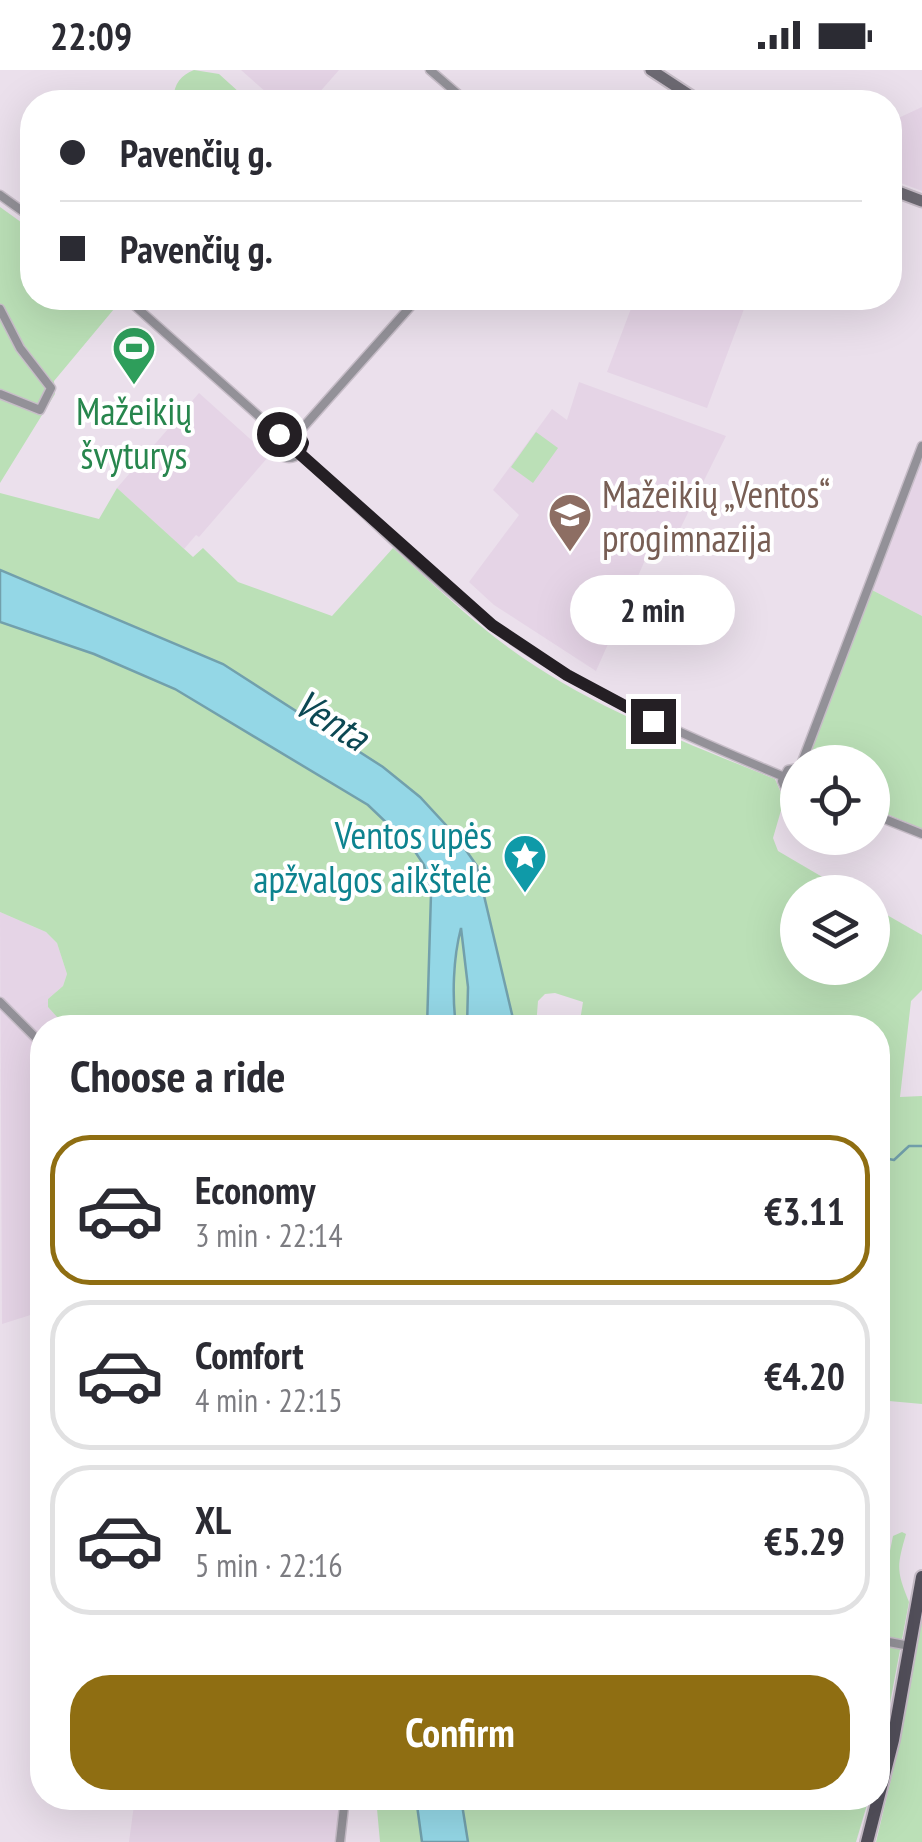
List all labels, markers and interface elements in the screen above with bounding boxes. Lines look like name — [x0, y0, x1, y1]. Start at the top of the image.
text: 22:09 — [50, 11, 132, 60]
text: Pavenčių g. — [120, 128, 273, 177]
text: Pavenčių g. — [120, 224, 273, 273]
sports icon: Mažeikių švyturys — [111, 325, 157, 386]
place label: Mažeikių švyturys — [76, 386, 192, 479]
route start — [257, 412, 302, 457]
place label: Mažeikių „Ventos“ progimnazija — [602, 469, 830, 562]
school or university icon: Mažeikių „Ventos“ progimnazija — [547, 492, 593, 553]
callout: 2 min — [570, 576, 736, 646]
text: 2 min — [620, 589, 685, 631]
water label: Venta — [285, 676, 380, 763]
route end — [631, 699, 676, 744]
map controls — [780, 745, 890, 985]
button: locate — [780, 745, 890, 855]
place label: Ventos upės apžvalgos aikštelė — [253, 810, 492, 903]
place icon: Ventos upės apžvalgos aikštelė — [502, 833, 548, 894]
button: layers — [780, 875, 890, 985]
text: Choose a ride — [70, 1046, 285, 1104]
icon: car — [75, 1165, 165, 1255]
text: Economy — [195, 1165, 315, 1214]
text: €3.11 — [764, 1186, 845, 1235]
text: 3 min · 22:14 — [195, 1214, 343, 1256]
icon: car — [75, 1330, 165, 1420]
text: Comfort — [195, 1330, 304, 1379]
text: €4.20 — [764, 1351, 845, 1400]
text: 4 min · 22:15 — [195, 1379, 343, 1421]
icon: car — [75, 1495, 165, 1585]
text: XL — [195, 1495, 231, 1544]
text: €5.29 — [764, 1516, 845, 1565]
text: 5 min · 22:16 — [195, 1544, 343, 1586]
button: Confirm — [70, 1675, 850, 1790]

